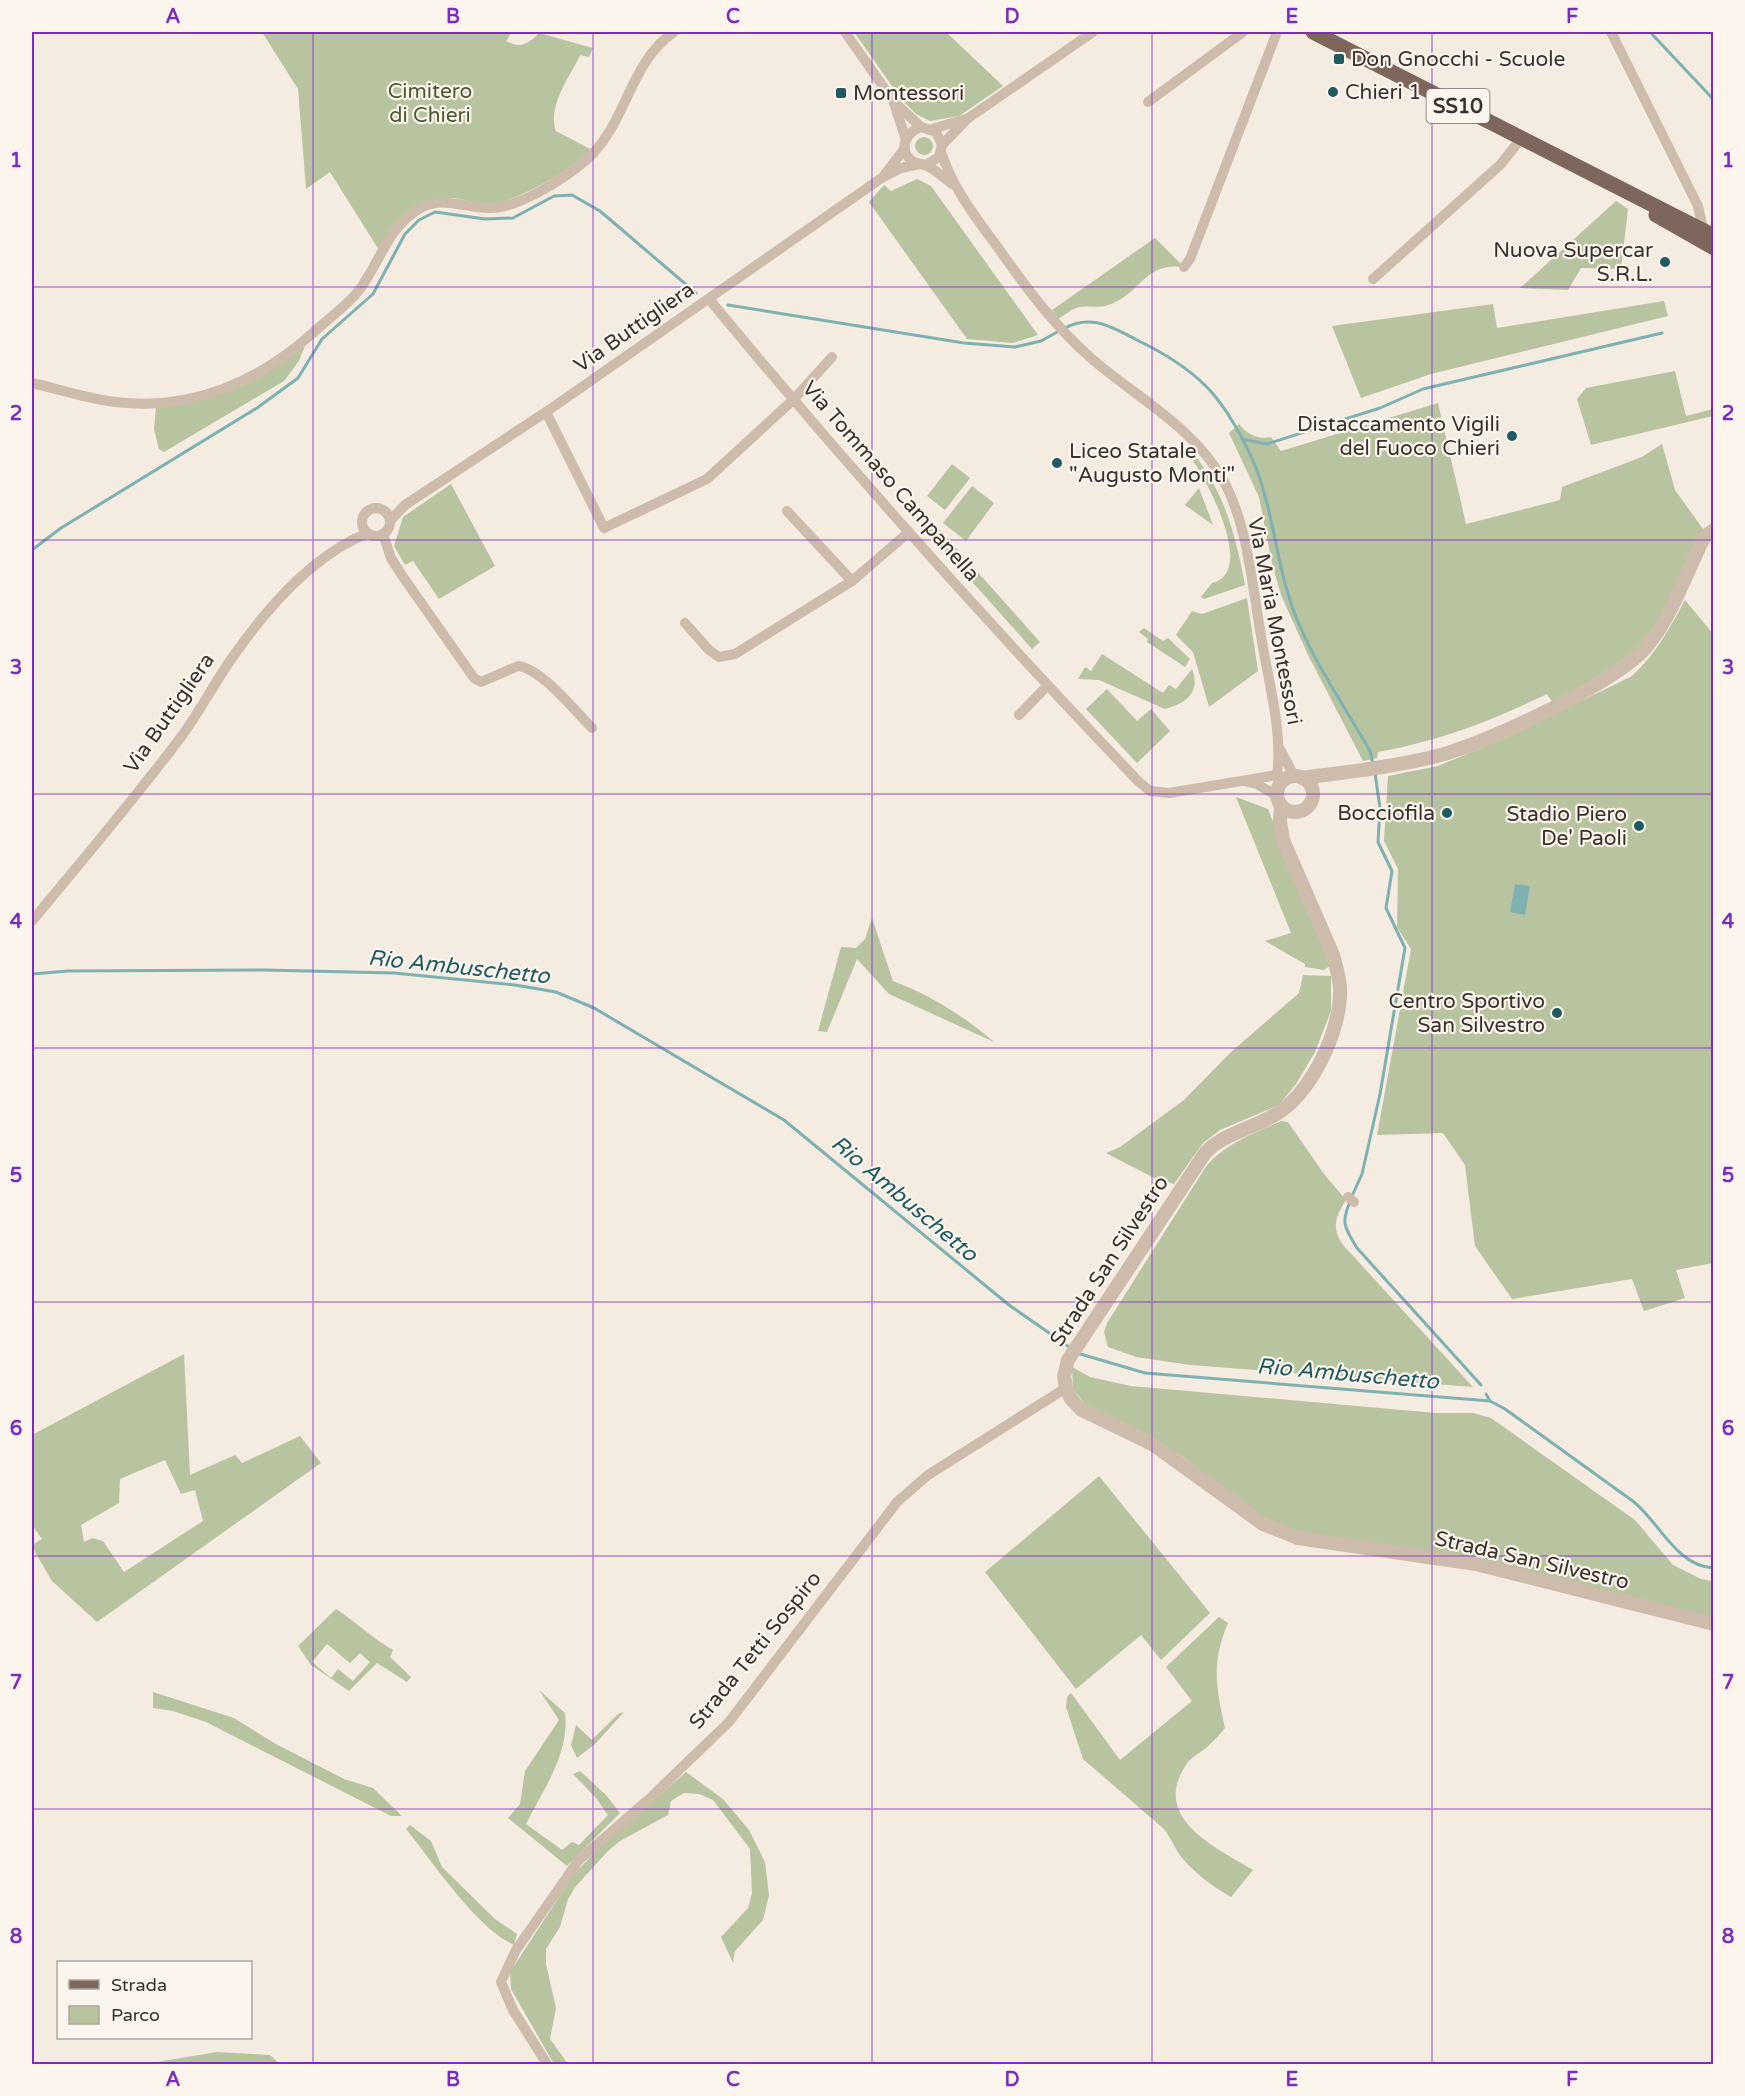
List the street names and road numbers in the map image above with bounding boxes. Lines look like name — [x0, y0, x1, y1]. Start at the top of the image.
road number: SS10 — [1426, 89, 1490, 123]
street label: Via Buttigliera — [569, 277, 699, 378]
street label: Via Tommaso Campanella — [797, 376, 984, 587]
street label: Via Maria Montessori — [1242, 515, 1307, 727]
street label: Via Buttigliera — [119, 648, 220, 778]
street label: Strada San Silvestro — [1045, 1171, 1174, 1351]
street label: Strada San Silvestro — [1432, 1526, 1631, 1595]
street label: Strada Tetti Sospiro — [684, 1566, 827, 1734]

